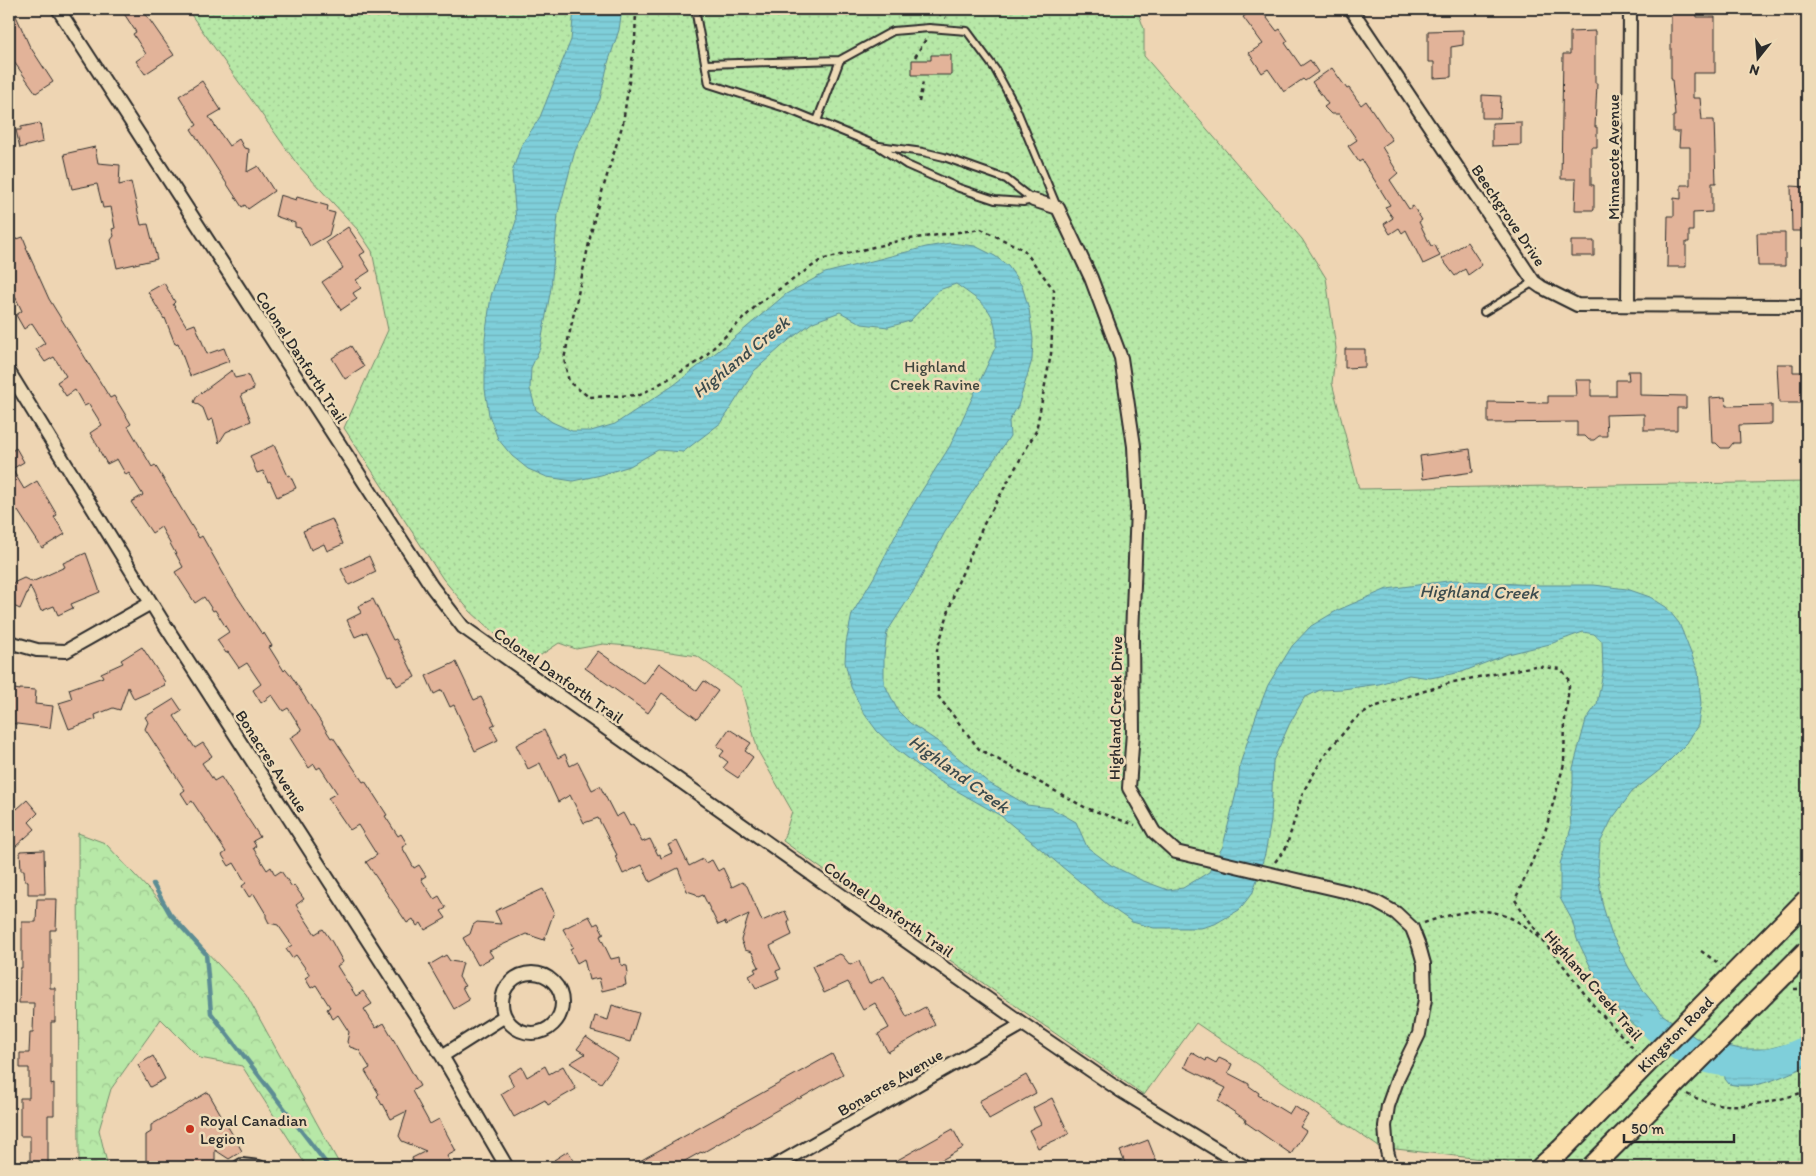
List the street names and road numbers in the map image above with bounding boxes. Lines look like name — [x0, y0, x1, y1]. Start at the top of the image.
street label: Minnacote Avenue — [1604, 94, 1623, 220]
street label: Beechgrove Drive — [1468, 161, 1550, 270]
street label: Colonel Danforth Trail — [252, 287, 352, 427]
street label: Colonel Danforth Trail — [490, 623, 628, 728]
street label: Highland Creek Drive — [1105, 635, 1126, 780]
street label: Bonacres Avenue — [231, 706, 312, 816]
street label: Colonel Danforth Trail — [820, 857, 958, 962]
street label: Highland Creek Trail — [1540, 926, 1647, 1045]
street label: Kingston Road — [1633, 992, 1718, 1076]
street label: Bonacres Avenue — [834, 1044, 946, 1120]

